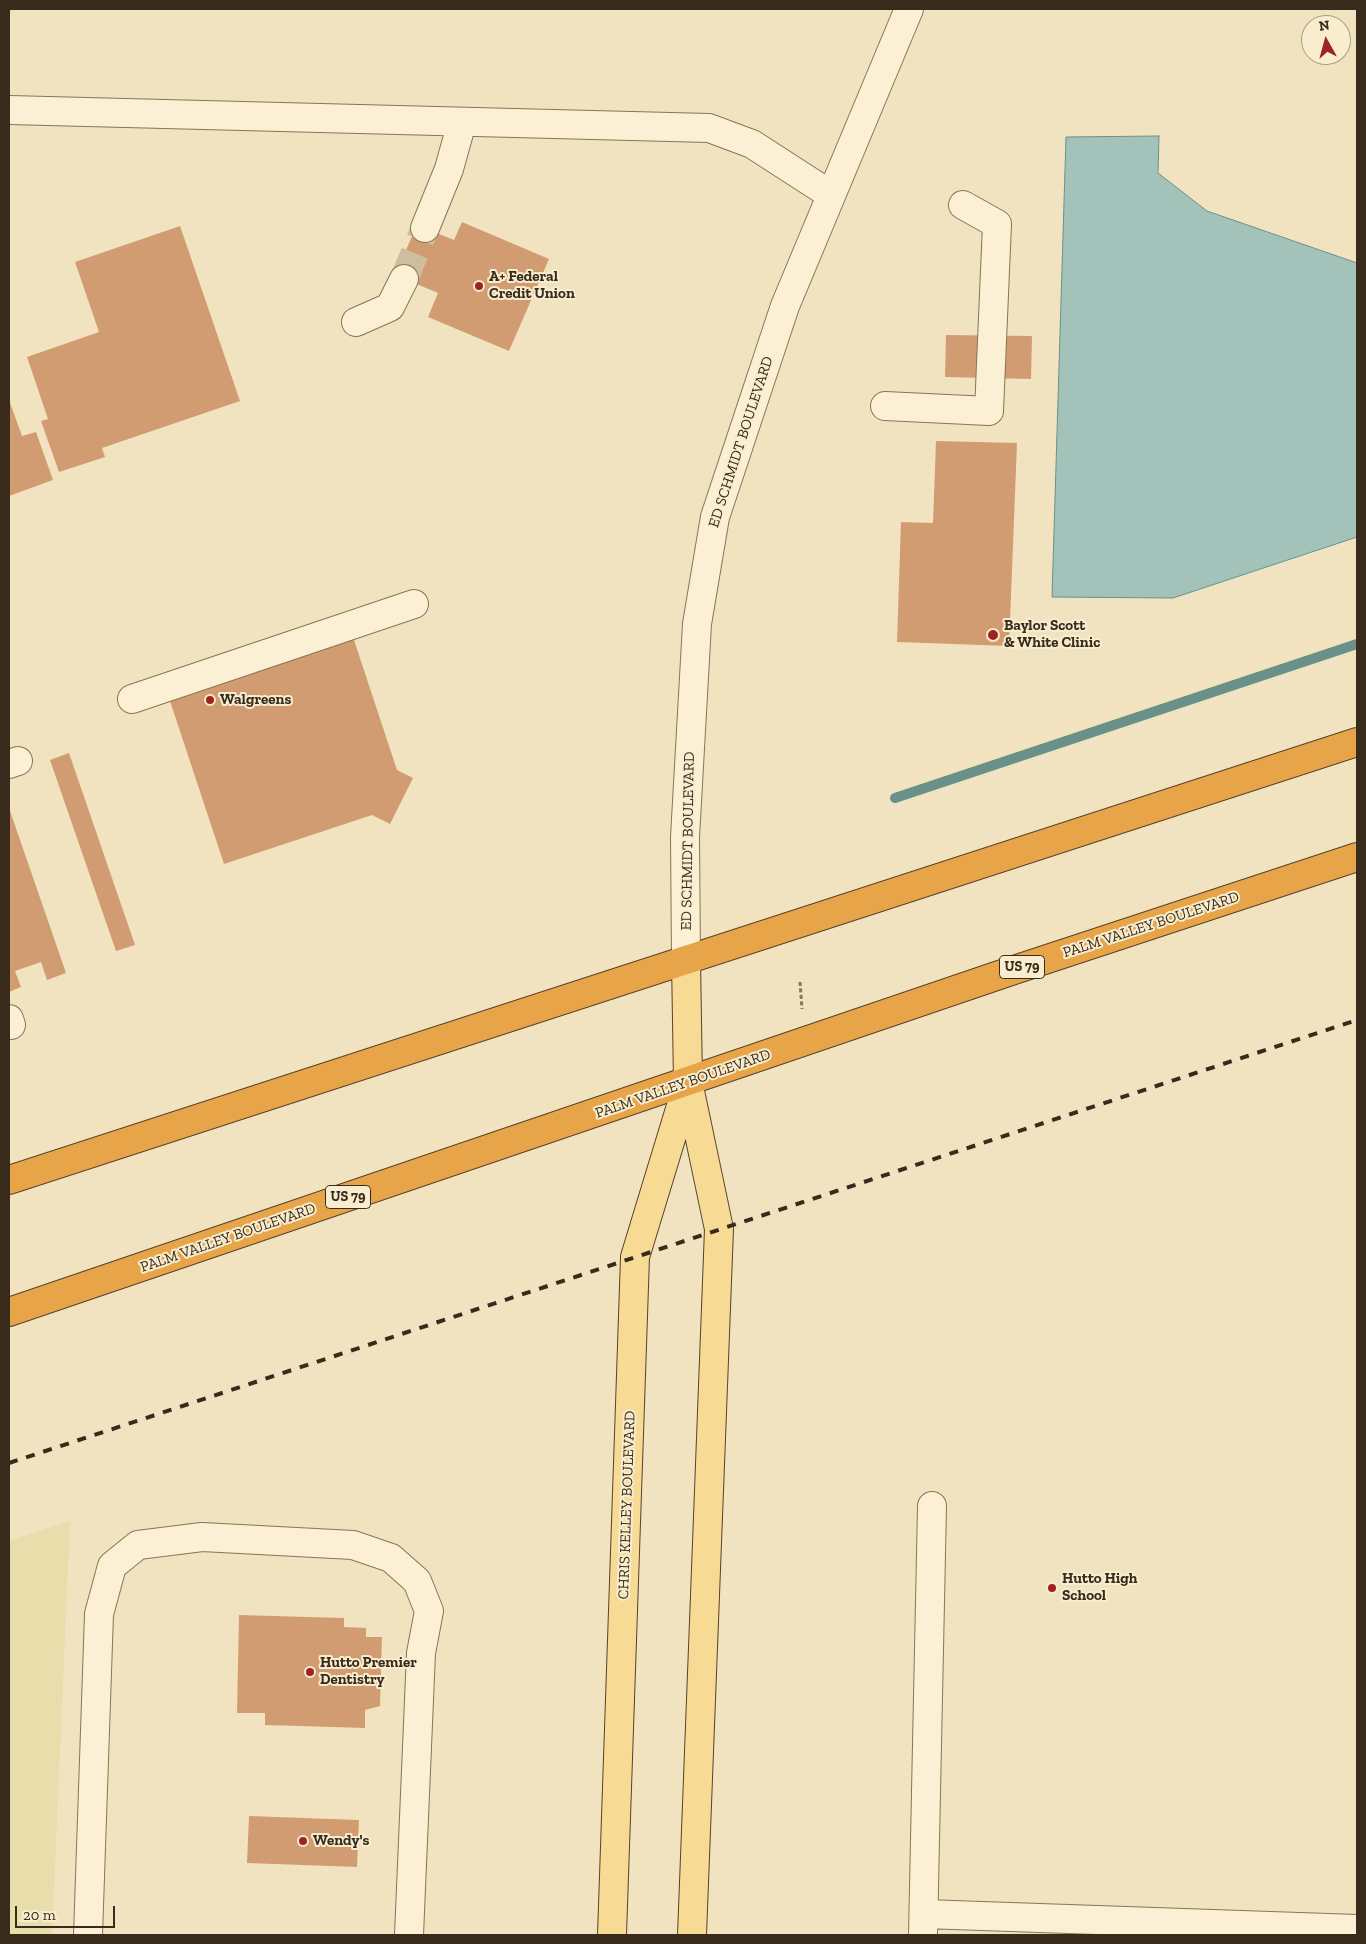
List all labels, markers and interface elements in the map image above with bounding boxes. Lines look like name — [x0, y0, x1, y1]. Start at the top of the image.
north arrow — [1301, 15, 1351, 65]
text: N — [1318, 17, 1331, 35]
place label: A+ Federal Credit Union — [489, 268, 575, 303]
marker: A+ Federal Credit Union — [473, 280, 485, 292]
street label: ED SCHMIDT BOULEVARD — [705, 354, 777, 530]
place label: Baylor Scott & White Clinic — [1004, 617, 1100, 652]
marker: Baylor Scott & White Clinic — [986, 628, 1000, 642]
place label: Walgreens — [220, 691, 291, 709]
marker: Walgreens — [204, 694, 216, 706]
street label: ED SCHMIDT BOULEVARD — [677, 751, 699, 931]
street label: PALM VALLEY BOULEVARD — [1061, 888, 1241, 962]
road number: US 79 — [1000, 956, 1044, 979]
street label: PALM VALLEY BOULEVARD — [593, 1045, 773, 1123]
road number: US 79 — [326, 1186, 370, 1208]
street label: PALM VALLEY BOULEVARD — [138, 1199, 318, 1277]
street label: CHRIS KELLEY BOULEVARD — [615, 1410, 639, 1600]
place label: Hutto High School — [1062, 1570, 1138, 1605]
marker: Hutto High School — [1046, 1582, 1058, 1594]
place label: Hutto Premier Dentistry — [320, 1654, 417, 1689]
marker: Hutto Premier Dentistry — [304, 1666, 316, 1678]
place label: Wendy's — [313, 1832, 369, 1850]
marker: Wendy's — [297, 1835, 309, 1847]
scale bar — [18, 1896, 118, 1928]
text: 20 m — [23, 1906, 56, 1924]

